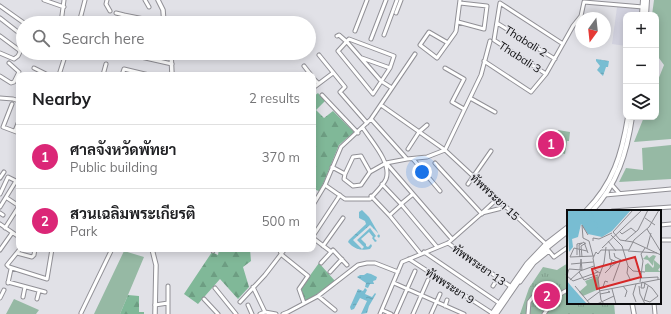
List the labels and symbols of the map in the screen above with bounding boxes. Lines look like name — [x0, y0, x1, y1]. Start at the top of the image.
north arrow — [575, 12, 611, 48]
street label: Thabali 2 — [502, 22, 550, 60]
street label: Thabali 3 — [496, 38, 544, 76]
pin: 1 — [538, 129, 564, 159]
your location — [412, 162, 432, 182]
street label: ทัพพระยา 15 — [468, 171, 523, 224]
inset map — [567, 210, 661, 304]
street label: ทัพพระยา 13 — [450, 241, 508, 289]
street label: ทัพพระยา 9 — [423, 265, 477, 307]
pin: 2 — [534, 281, 560, 311]

